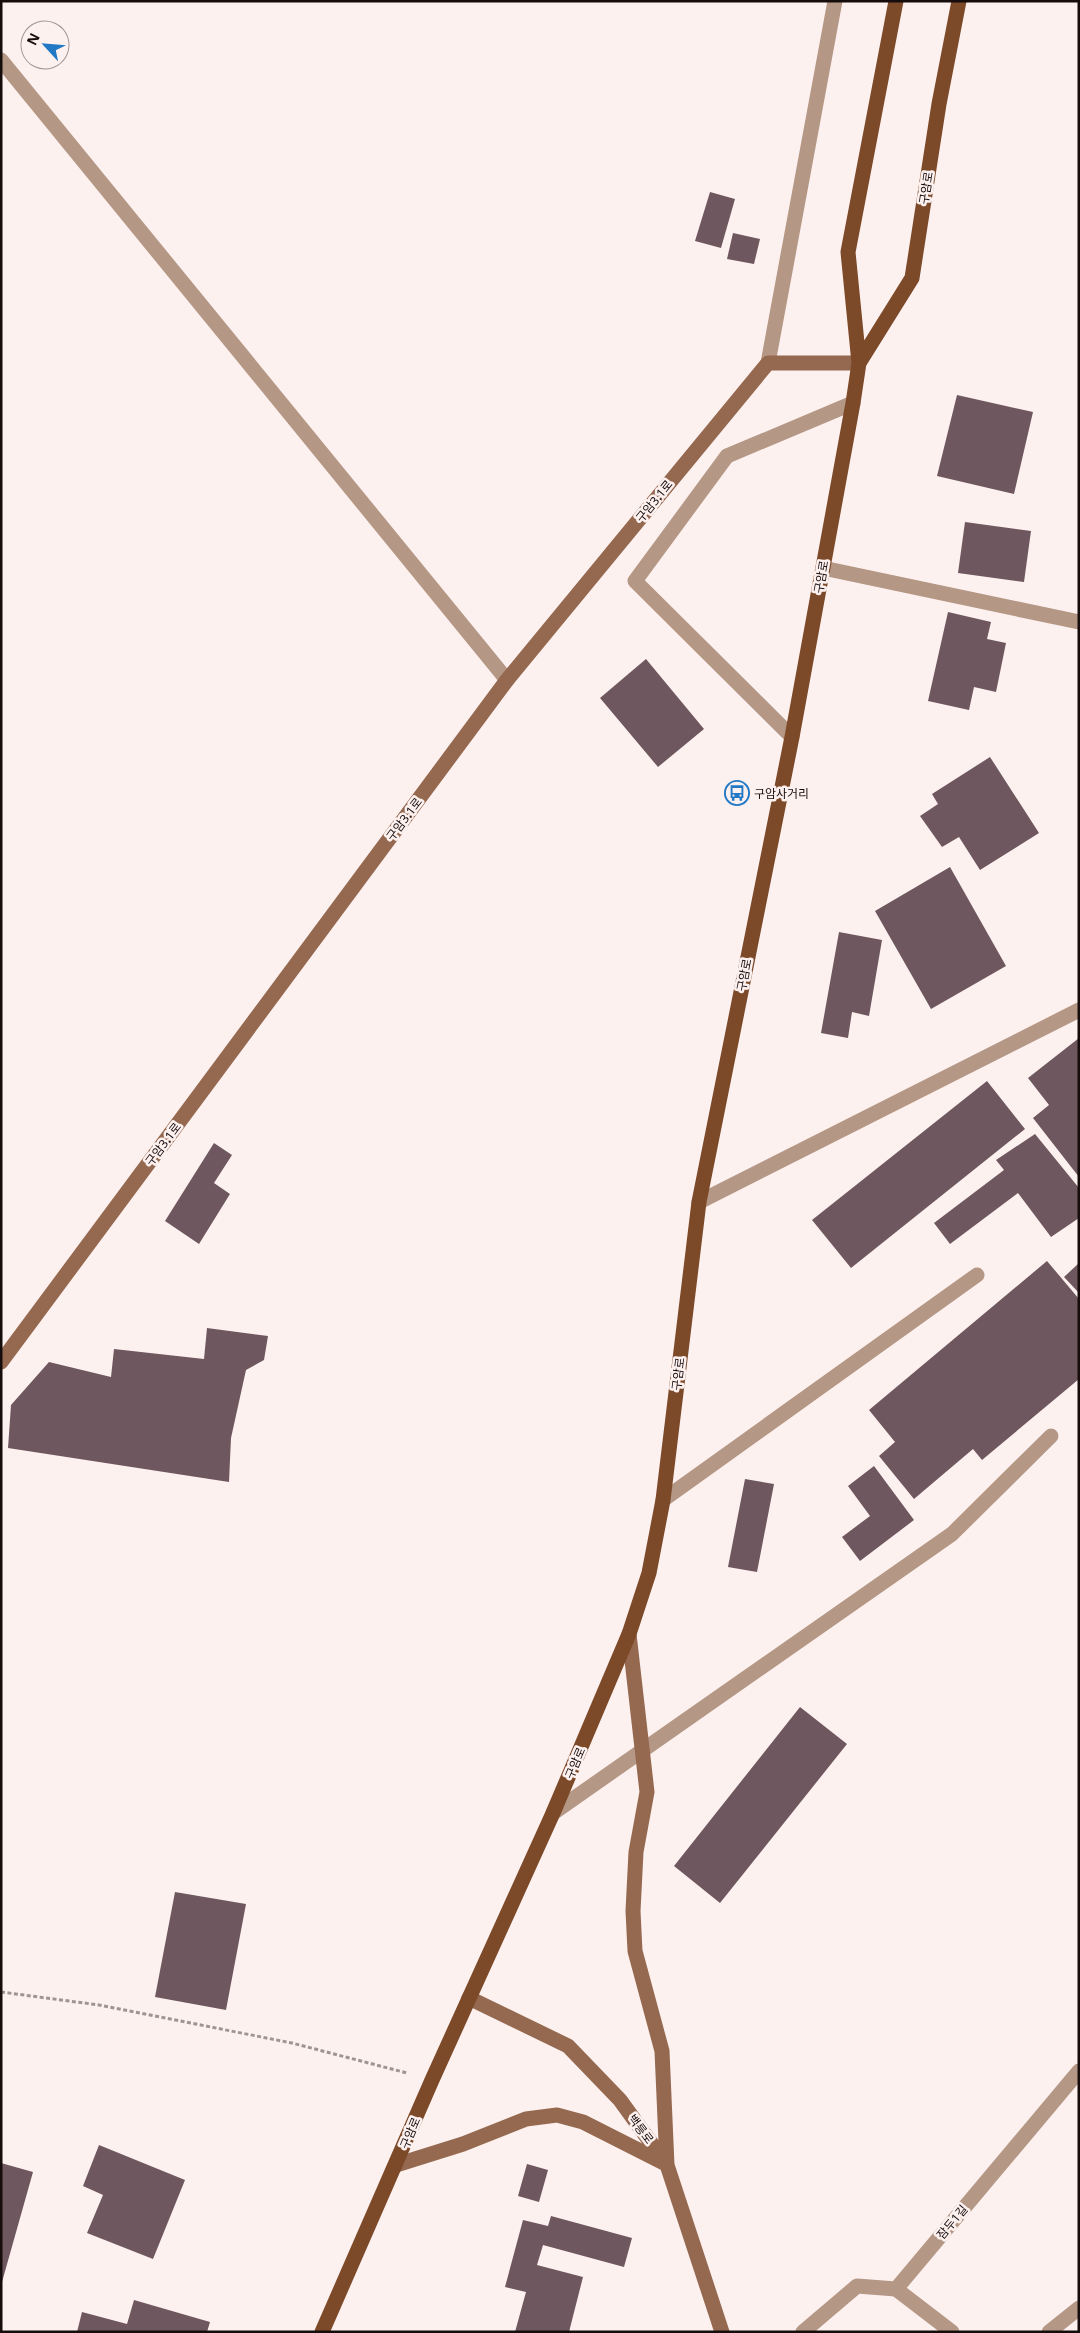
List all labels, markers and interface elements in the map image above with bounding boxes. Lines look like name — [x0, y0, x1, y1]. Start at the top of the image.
north arrow — [20, 20, 70, 70]
text: N — [22, 30, 44, 48]
street label: 구암로 — [915, 170, 937, 206]
street label: 구암3.1로 — [632, 476, 676, 526]
street label: 구암로 — [810, 559, 832, 595]
bus stop icon: 구암사거리 — [724, 780, 750, 806]
place label: 구암사거리 — [754, 785, 809, 802]
street label: 구암3.1로 — [382, 794, 426, 844]
street label: 구암로 — [732, 957, 756, 993]
street label: 구암3.1로 — [141, 1119, 185, 1169]
street label: 구암로 — [668, 1357, 688, 1391]
street label: 구암로 — [561, 1744, 589, 1782]
street label: 백릉로 — [624, 2111, 658, 2147]
street label: 구암로 — [396, 2114, 424, 2152]
street label: 잠두1길 — [933, 2201, 971, 2243]

